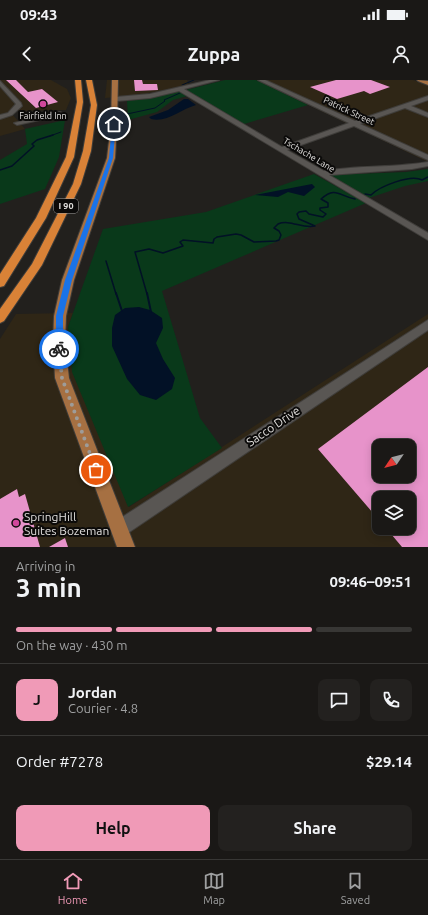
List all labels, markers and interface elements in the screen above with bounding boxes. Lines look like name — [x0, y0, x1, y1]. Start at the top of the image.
text: 09:43 — [20, 6, 58, 23]
icon: back — [16, 43, 38, 65]
icon: person — [390, 43, 412, 65]
text: Zuppa — [188, 44, 240, 64]
street label: Patrick Street — [322, 95, 376, 127]
marker: Fairfield Inn — [38, 99, 48, 109]
pin — [97, 107, 131, 141]
place label: Fairfield Inn — [19, 111, 67, 121]
icon: home — [103, 113, 125, 135]
street label: Tschache Lane — [281, 136, 337, 174]
road number: I 90 — [54, 199, 78, 213]
courier — [39, 329, 79, 369]
icon: bike — [48, 338, 70, 360]
street label: Sacco Drive — [244, 403, 302, 449]
north arrow — [372, 439, 416, 483]
map controls — [372, 439, 416, 535]
pin — [79, 453, 113, 487]
icon: bag — [85, 459, 107, 481]
button: layers — [372, 491, 416, 535]
place label: SpringHill Suites Bozeman — [24, 510, 109, 537]
marker: SpringHill Suites Bozeman — [11, 518, 21, 528]
text: Arriving in — [16, 559, 75, 573]
text: 3 min — [16, 573, 82, 602]
text: 09:46–09:51 — [329, 573, 412, 590]
text: On the way · 430 m — [16, 638, 128, 652]
button: chat — [318, 679, 360, 721]
button: phone — [370, 679, 412, 721]
text: Jordan — [68, 684, 117, 701]
text: J — [33, 691, 41, 708]
text: Courier · 4.8 — [68, 701, 138, 715]
text: Order #7278 — [16, 753, 103, 770]
text: $29.14 — [366, 753, 412, 770]
button: Help — [16, 805, 210, 851]
button: Share — [218, 805, 412, 851]
tab: Home — [58, 870, 88, 906]
tab: Map — [203, 870, 225, 906]
tab: Saved — [341, 870, 370, 906]

